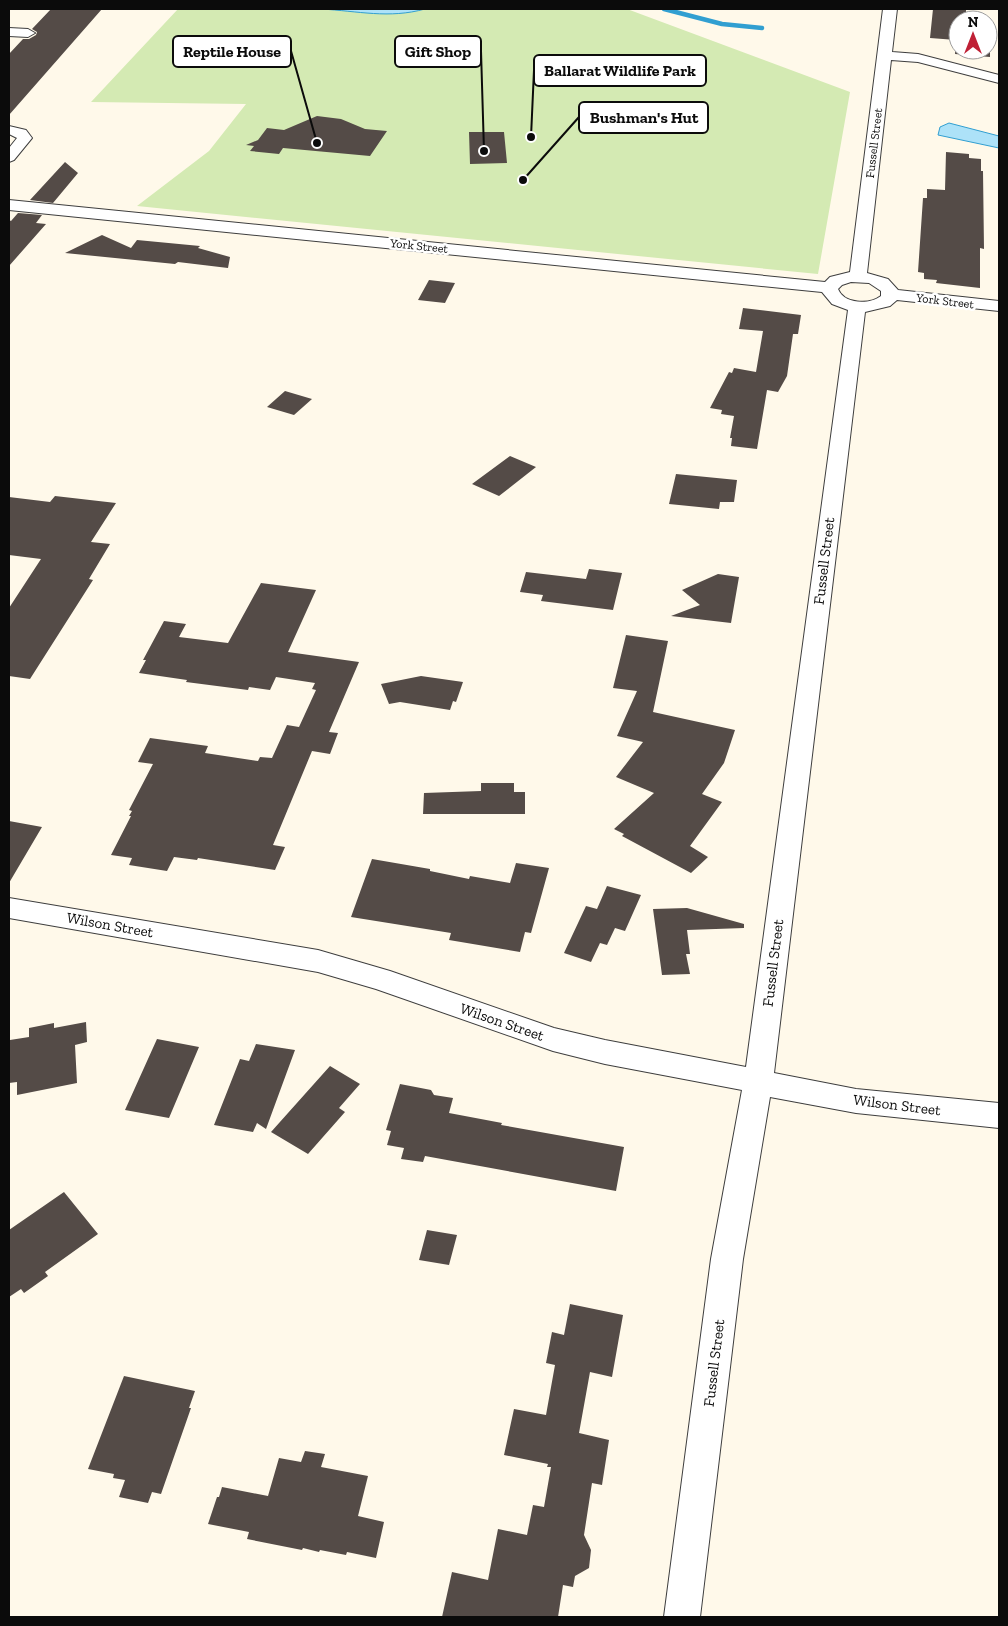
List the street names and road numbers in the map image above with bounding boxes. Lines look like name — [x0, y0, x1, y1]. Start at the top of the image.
street label: Fussell Street — [863, 107, 885, 179]
street label: York Street — [388, 236, 449, 256]
street label: York Street — [914, 290, 975, 312]
street label: Fussell Street — [810, 516, 838, 606]
street label: Wilson Street — [65, 909, 155, 942]
street label: Fussell Street — [759, 918, 787, 1008]
street label: Wilson Street — [458, 999, 547, 1045]
street label: Wilson Street — [852, 1091, 942, 1119]
street label: Fussell Street — [700, 1318, 728, 1408]

